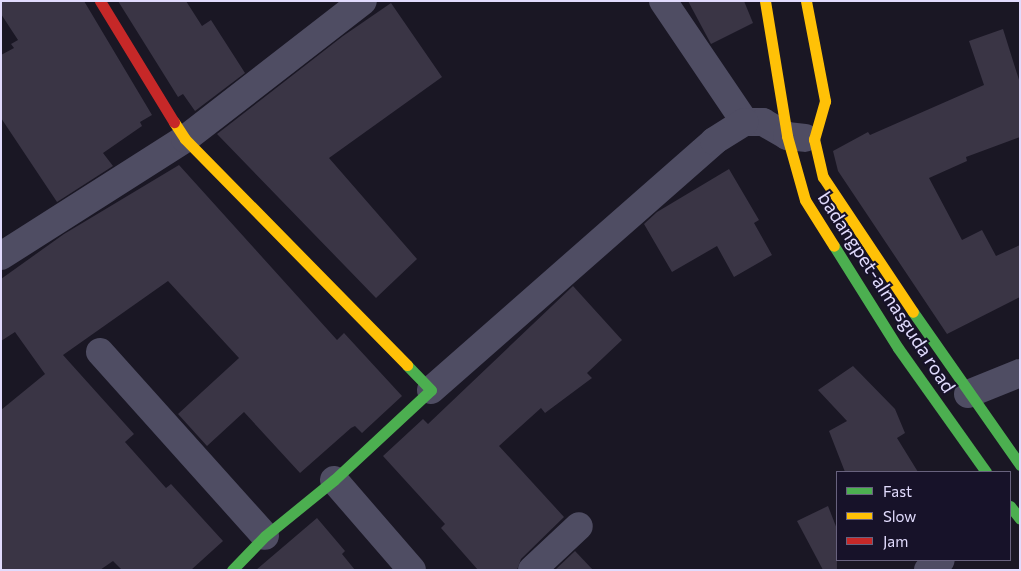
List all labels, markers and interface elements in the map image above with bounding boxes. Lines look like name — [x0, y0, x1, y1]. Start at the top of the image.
street label: badangpet-almasguda road — [813, 187, 961, 397]
legend — [836, 471, 1011, 561]
text: Fast — [883, 482, 912, 500]
text: Slow — [883, 507, 916, 525]
text: Jam — [883, 532, 908, 550]

